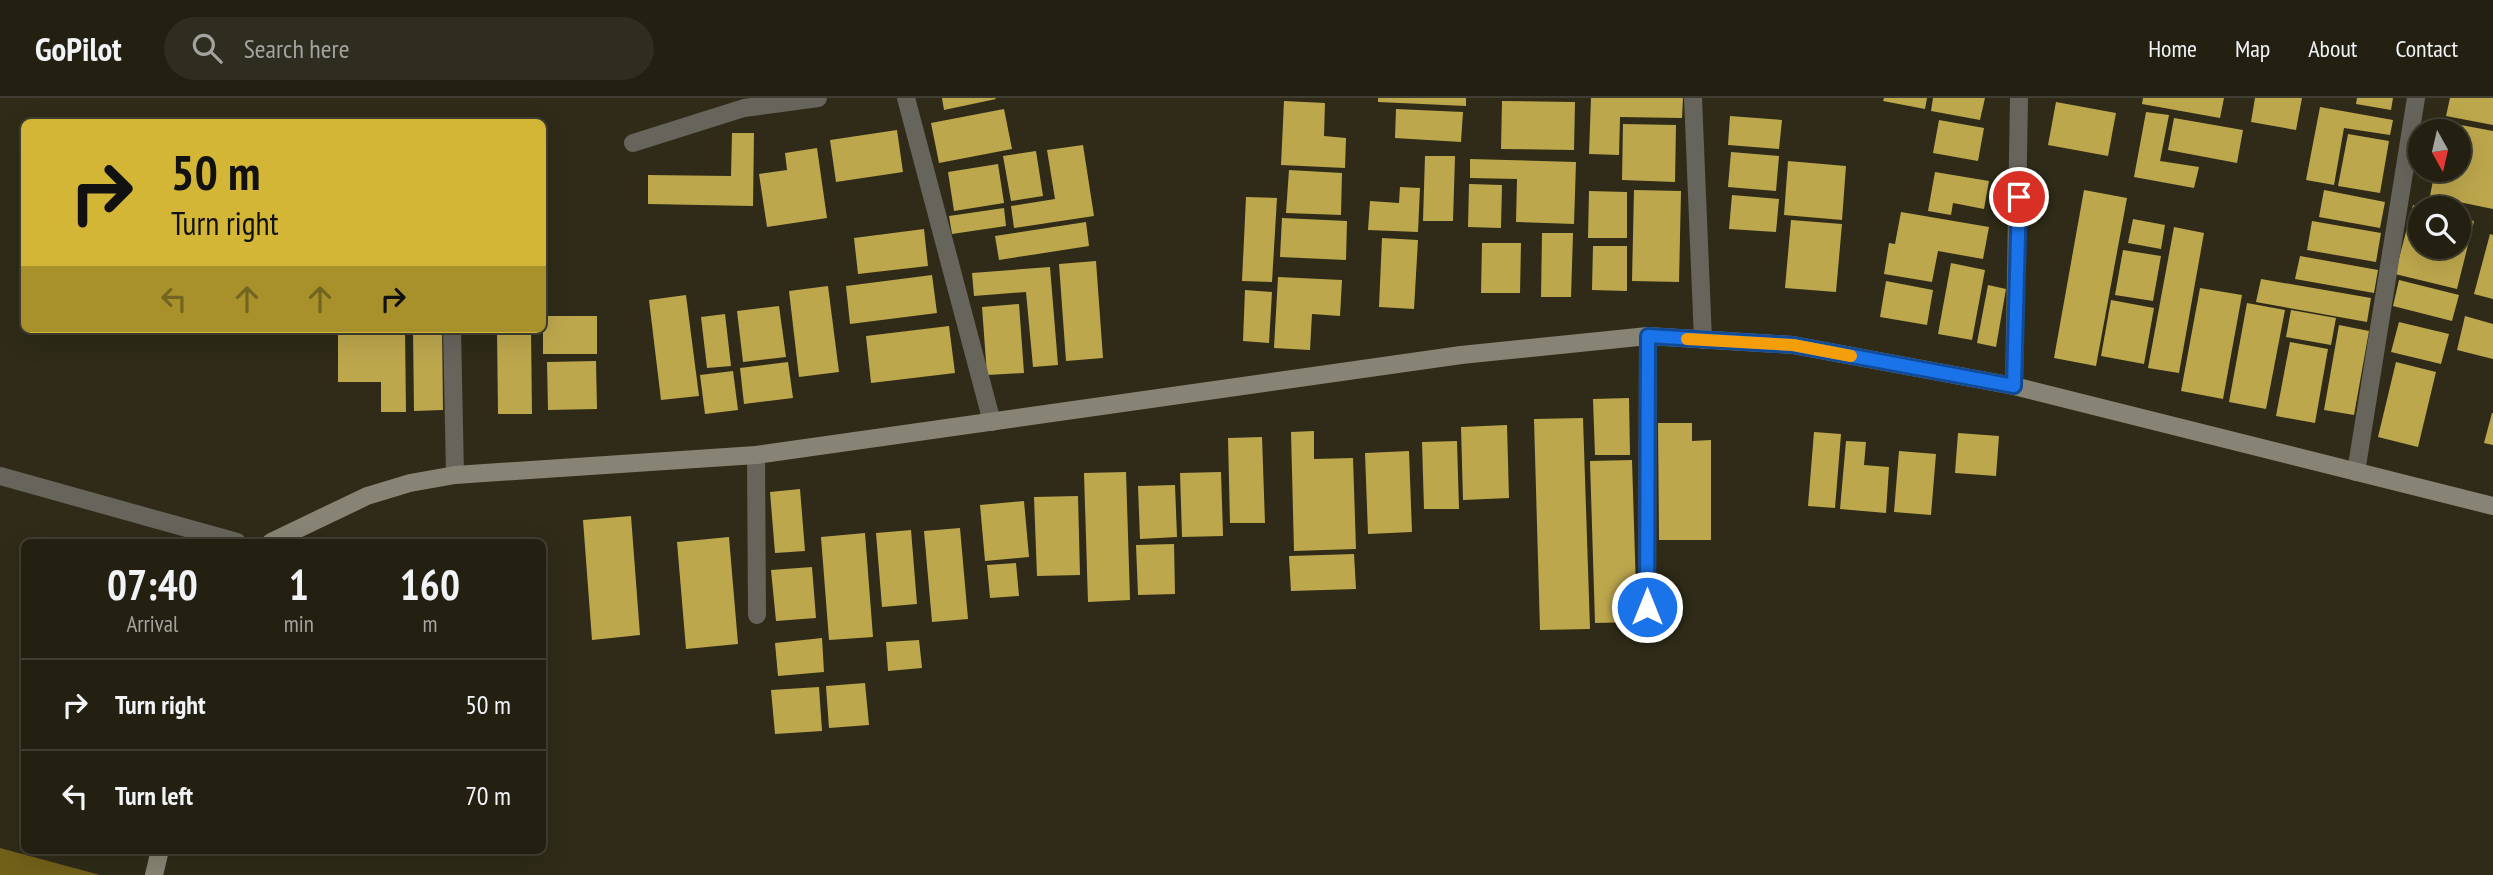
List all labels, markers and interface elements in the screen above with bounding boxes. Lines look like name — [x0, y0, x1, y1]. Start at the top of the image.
search box — [164, 17, 654, 80]
text: GoPilot — [35, 27, 122, 70]
icon: search — [188, 29, 226, 67]
text: Search here — [244, 32, 349, 65]
text: Home — [2148, 33, 2197, 64]
text: Map — [2235, 33, 2270, 64]
text: About — [2308, 33, 2357, 64]
text: Contact — [2395, 33, 2458, 64]
north arrow — [2408, 119, 2471, 182]
map controls — [2408, 119, 2471, 259]
text: 50 m — [171, 140, 260, 204]
icon: right — [56, 147, 147, 238]
pin — [1989, 167, 2049, 227]
icon: arrive — [2000, 178, 2038, 216]
button: search — [2408, 196, 2471, 259]
text: Turn right — [171, 202, 279, 244]
icon: left — [155, 280, 193, 318]
icon: ahead — [228, 280, 266, 318]
icon: ahead — [301, 280, 339, 318]
icon: right — [374, 280, 412, 318]
text: 07:40 — [107, 557, 198, 612]
text: 1 — [289, 557, 309, 612]
text: 160 — [400, 557, 460, 612]
position arrow — [1610, 570, 1684, 644]
text: Arrival — [126, 609, 178, 638]
text: min — [284, 609, 314, 638]
text: m — [422, 609, 437, 638]
icon: right — [56, 686, 94, 724]
text: Turn right — [115, 688, 206, 721]
text: 50 m — [465, 688, 511, 721]
icon: left — [56, 777, 94, 815]
text: Turn left — [115, 779, 193, 812]
text: 70 m — [465, 779, 511, 812]

